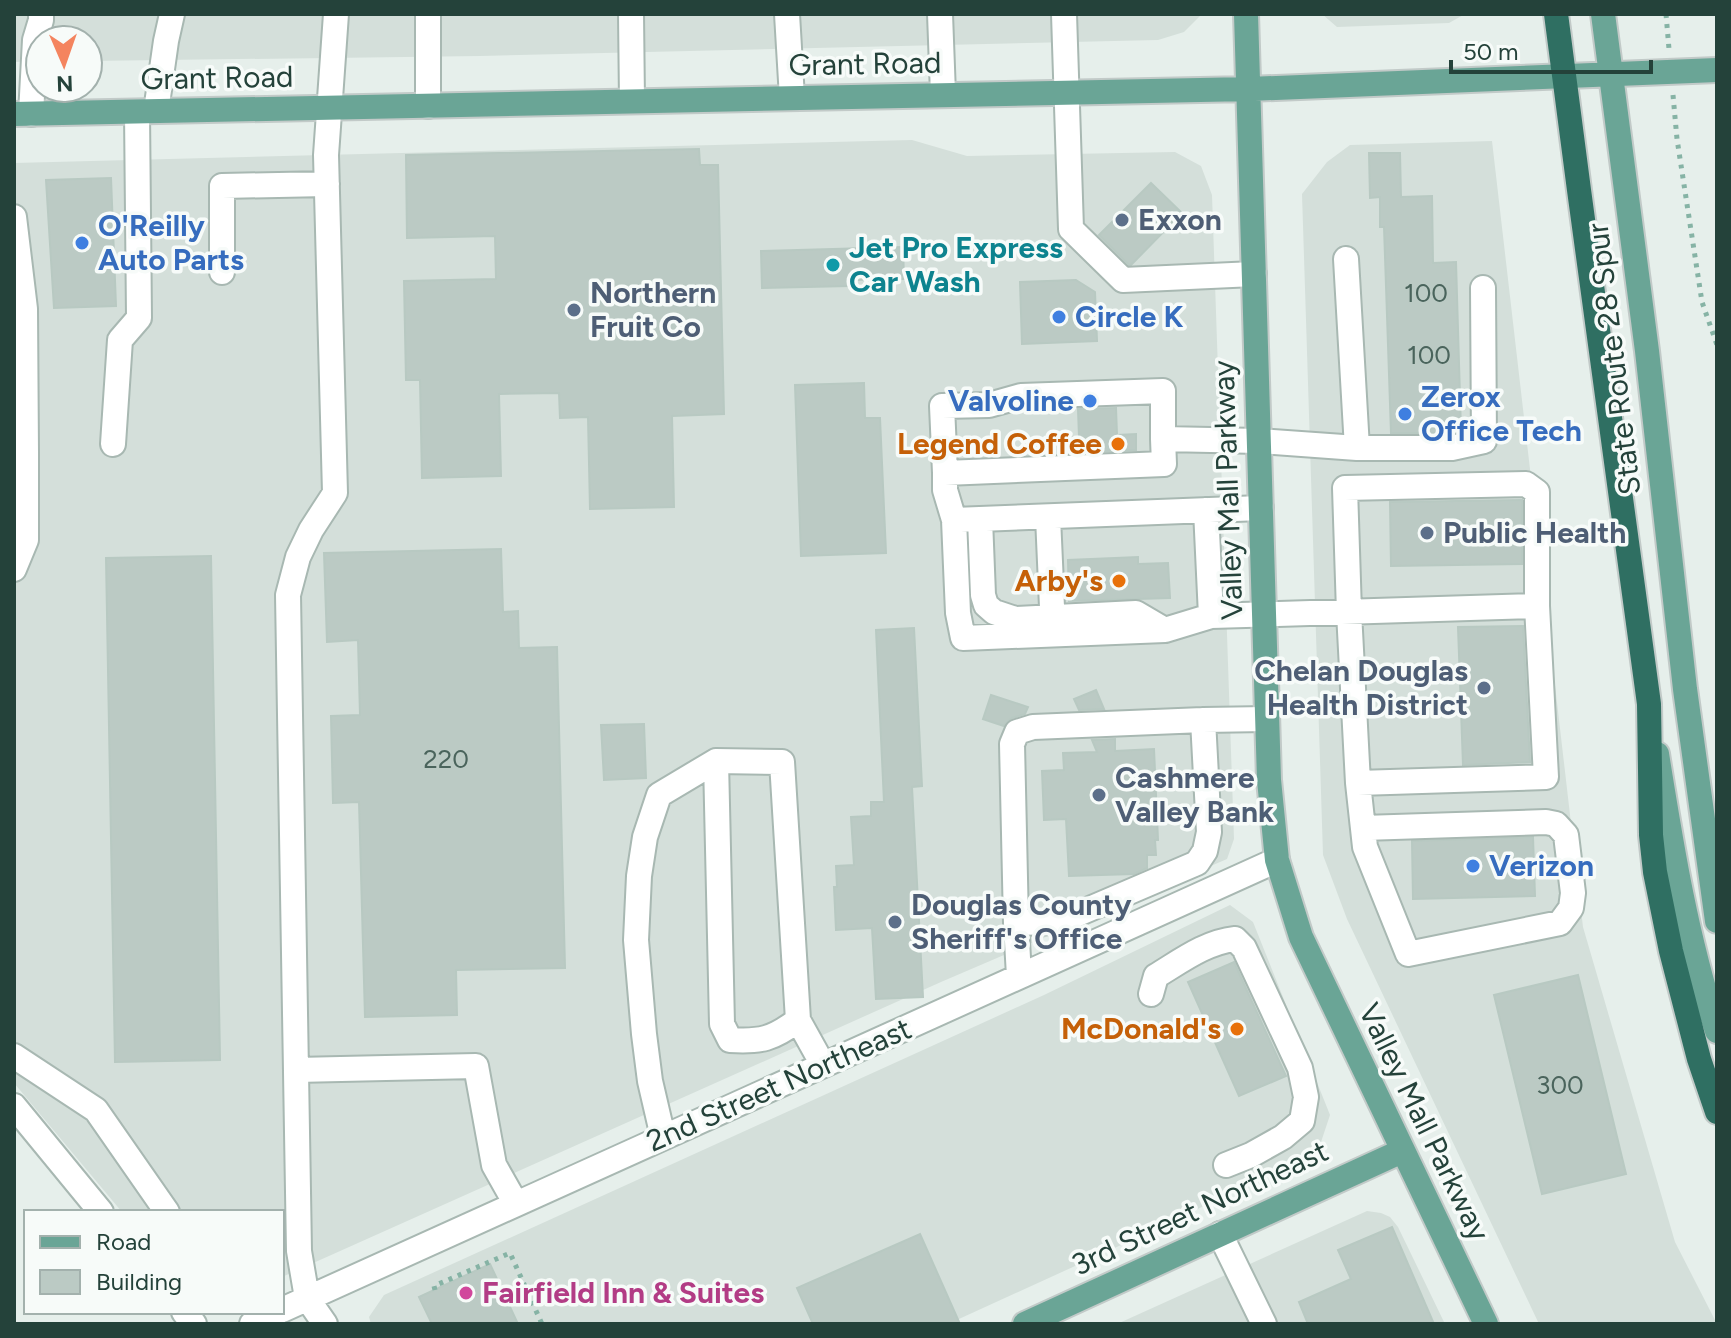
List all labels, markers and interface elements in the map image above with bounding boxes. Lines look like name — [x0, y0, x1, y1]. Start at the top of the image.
north arrow — [24, 24, 104, 104]
scale bar — [1451, 24, 1651, 74]
text: 50 m — [1463, 37, 1519, 66]
street label: Grant Road — [788, 44, 942, 83]
street label: Grant Road — [140, 58, 294, 97]
text: N — [56, 70, 74, 97]
place label: Exxon — [1138, 201, 1222, 238]
place label: O'Reilly Auto Parts — [98, 207, 244, 278]
marker: Exxon — [1113, 211, 1131, 229]
street label: State Route 28 Spur — [1578, 221, 1649, 497]
place label: Jet Pro Express Car Wash — [849, 229, 1063, 300]
marker: O'Reilly Auto Parts — [73, 234, 91, 252]
marker: Jet Pro Express Car Wash — [824, 256, 842, 274]
place label: Northern Fruit Co — [590, 274, 716, 345]
house number: 100 — [1404, 277, 1448, 309]
place label: Circle K — [1075, 298, 1183, 335]
marker: Northern Fruit Co — [565, 301, 583, 319]
marker: Circle K — [1050, 308, 1068, 326]
house number: 100 — [1407, 339, 1451, 371]
street label: Valley Mall Parkway — [1204, 359, 1251, 620]
place label: Zerox Office Tech — [1421, 378, 1582, 449]
place label: Valvoline — [948, 382, 1074, 419]
marker: Valvoline — [1081, 392, 1099, 410]
marker: Zerox Office Tech — [1396, 405, 1414, 423]
place label: Legend Coffee — [897, 425, 1102, 462]
marker: Legend Coffee — [1109, 435, 1127, 453]
place label: Public Health — [1443, 514, 1626, 551]
marker: Public Health — [1418, 524, 1436, 542]
place label: Arby's — [1014, 562, 1103, 599]
marker: Arby's — [1110, 572, 1128, 590]
place label: Chelan Douglas Health District — [1254, 652, 1468, 723]
marker: Chelan Douglas Health District — [1475, 679, 1493, 697]
house number: 220 — [423, 743, 469, 775]
place label: Cashmere Valley Bank — [1115, 759, 1274, 830]
marker: Cashmere Valley Bank — [1090, 786, 1108, 804]
place label: Verizon — [1489, 847, 1594, 884]
marker: Verizon — [1464, 857, 1482, 875]
place label: Douglas County Sheriff's Office — [911, 886, 1132, 957]
marker: Douglas County Sheriff's Office — [886, 913, 904, 931]
street label: Valley Mall Parkway — [1351, 997, 1498, 1247]
street label: 2nd Street Northeast — [641, 1010, 917, 1160]
place label: McDonald's — [1061, 1010, 1221, 1047]
marker: McDonald's — [1228, 1020, 1246, 1038]
house number: 300 — [1536, 1069, 1584, 1101]
street label: 3rd Street Northeast — [1066, 1132, 1334, 1283]
legend — [24, 1210, 284, 1314]
text: Road — [96, 1227, 151, 1256]
text: Building — [96, 1267, 182, 1296]
place label: Fairfield Inn & Suites — [482, 1274, 764, 1311]
marker: Fairfield Inn & Suites — [457, 1284, 475, 1302]

